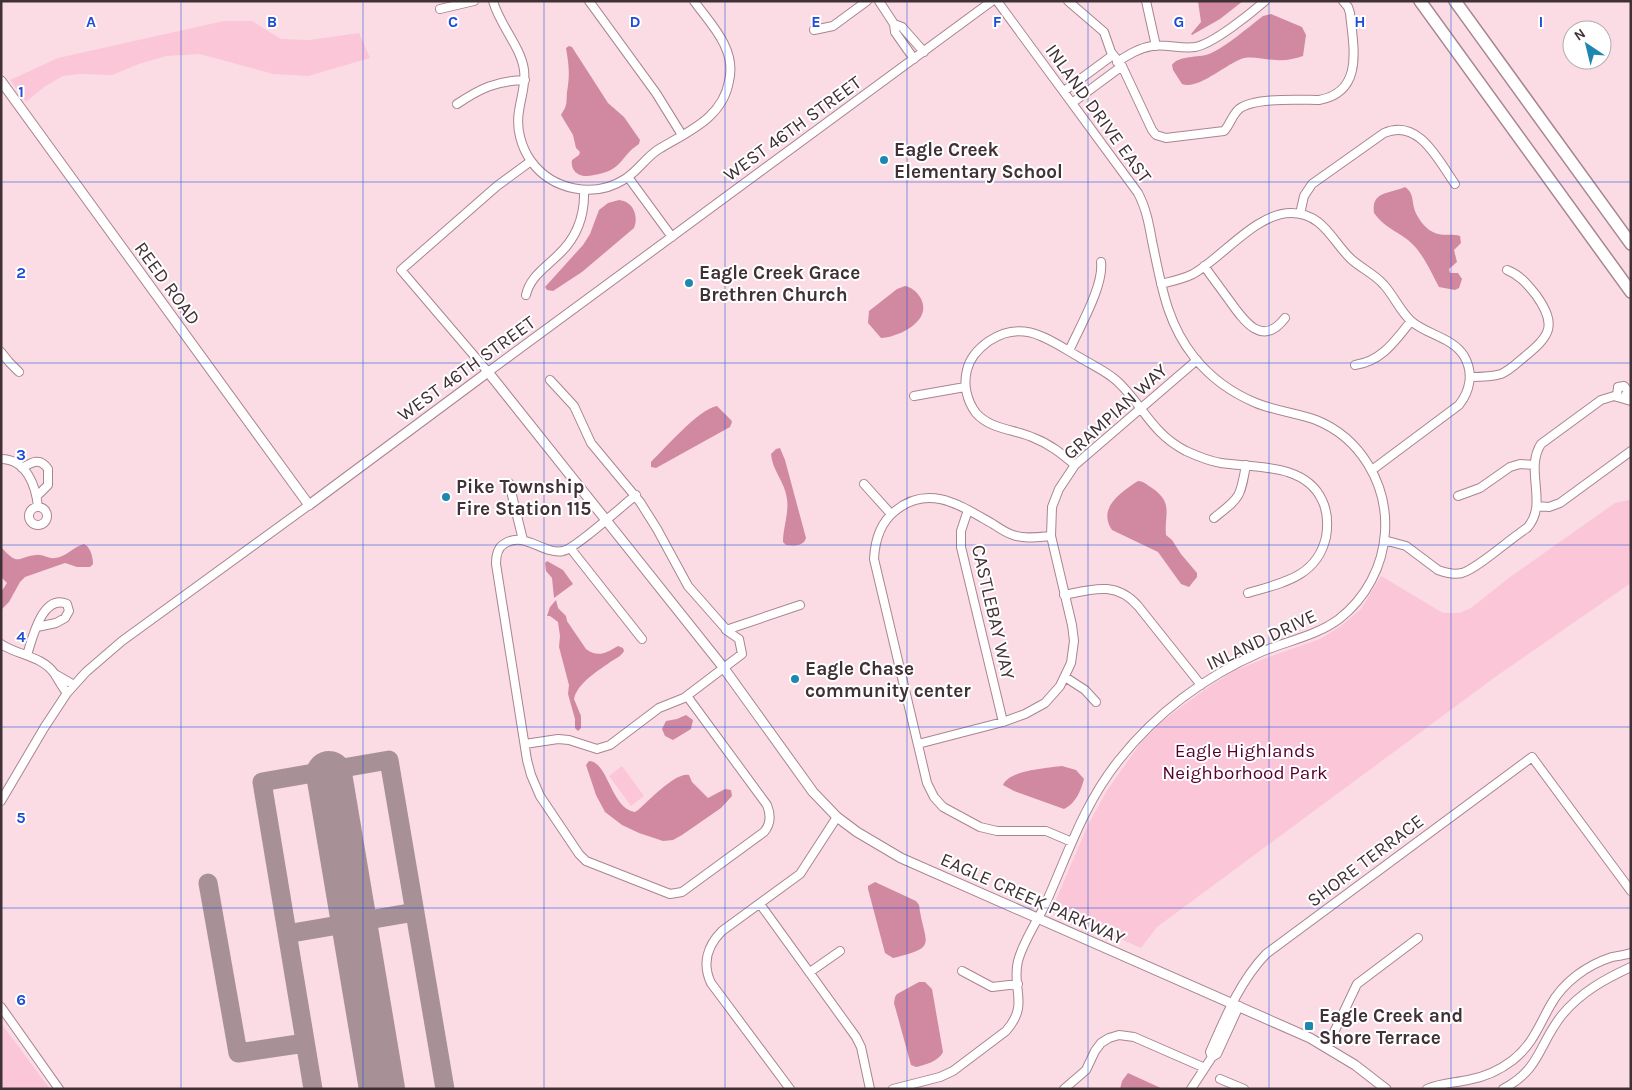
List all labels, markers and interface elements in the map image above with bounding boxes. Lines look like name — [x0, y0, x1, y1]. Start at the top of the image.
text: A — [86, 12, 96, 31]
text: B — [267, 12, 277, 31]
text: C — [448, 12, 458, 31]
text: D — [630, 12, 641, 31]
text: E — [811, 12, 821, 31]
text: F — [993, 12, 1002, 31]
text: G — [1174, 12, 1184, 31]
text: H — [1354, 12, 1366, 31]
text: I — [1539, 12, 1543, 31]
north arrow — [1562, 20, 1612, 70]
text: N — [1571, 25, 1589, 45]
street label: INLAND DRIVE EAST — [1040, 40, 1156, 188]
street label: WEST 46TH STREET — [719, 71, 866, 186]
text: 1 — [18, 82, 24, 101]
place label: Eagle Creek Elementary School — [894, 139, 1063, 183]
marker: Eagle Creek Elementary School — [878, 154, 890, 166]
street label: REED ROAD — [130, 238, 205, 329]
place label: Eagle Creek Grace Brethren Church — [699, 262, 860, 306]
text: 2 — [16, 263, 26, 282]
marker: Eagle Creek Grace Brethren Church — [683, 277, 695, 289]
street label: WEST 46TH STREET — [393, 311, 540, 426]
street label: GRAMPIAN WAY — [1059, 359, 1173, 464]
text: 3 — [16, 445, 26, 464]
place label: Pike Township Fire Station 115 — [456, 476, 591, 520]
marker: Pike Township Fire Station 115 — [440, 491, 452, 503]
street label: CASTLEBAY WAY — [967, 543, 1019, 682]
street label: INLAND DRIVE — [1203, 605, 1320, 675]
text: 4 — [16, 627, 26, 646]
place label: Eagle Chase community center — [805, 658, 971, 702]
marker: Eagle Chase community center — [789, 673, 801, 685]
park label: Eagle Highlands Neighborhood Park — [1162, 740, 1328, 784]
text: 5 — [16, 808, 26, 827]
street label: SHORE TERRACE — [1303, 810, 1428, 912]
street label: EAGLE CREEK PARKWAY — [937, 848, 1129, 950]
text: 6 — [16, 990, 26, 1009]
place label: Eagle Creek and Shore Terrace — [1319, 1005, 1463, 1049]
marker: Eagle Creek and Shore Terrace — [1303, 1020, 1315, 1032]

